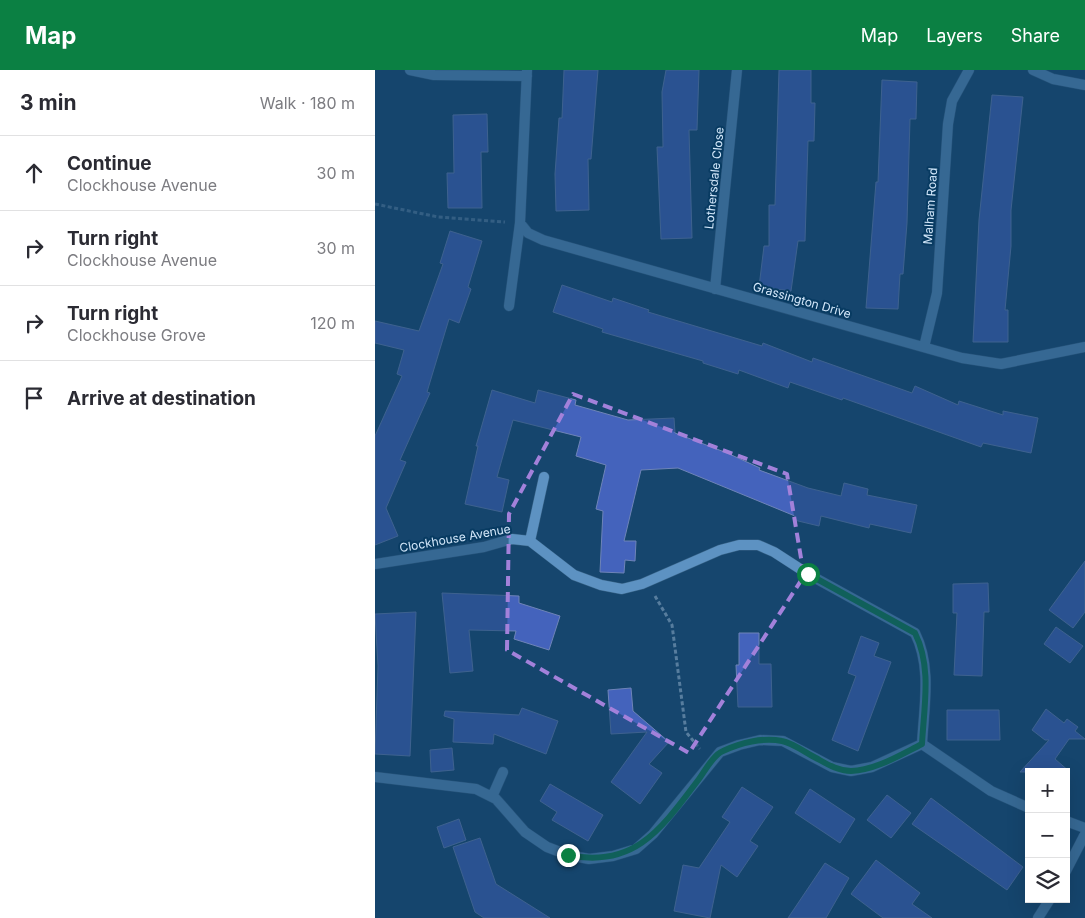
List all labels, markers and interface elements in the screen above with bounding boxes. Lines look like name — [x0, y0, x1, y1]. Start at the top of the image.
text: Map — [25, 21, 76, 50]
text: Map — [861, 25, 898, 46]
text: Layers — [926, 25, 983, 46]
text: Share — [1011, 25, 1060, 46]
text: 3 min — [20, 90, 76, 115]
text: Walk · 180 m — [260, 93, 355, 113]
street label: Lothersdale Close — [701, 126, 727, 230]
text: Continue — [67, 152, 152, 175]
icon: ahead — [20, 159, 48, 187]
text: 30 m — [317, 163, 355, 183]
street label: Malham Road — [920, 167, 940, 245]
text: Clockhouse Avenue — [67, 175, 217, 195]
text: Turn right — [67, 227, 158, 250]
icon: right — [20, 234, 48, 262]
text: 30 m — [317, 238, 355, 258]
text: Clockhouse Avenue — [67, 250, 217, 270]
street label: Grassington Drive — [751, 279, 853, 321]
text: Turn right — [67, 302, 158, 325]
icon: right — [20, 309, 48, 337]
text: 120 m — [310, 313, 355, 333]
text: Clockhouse Grove — [67, 325, 206, 345]
icon: arrive — [20, 384, 48, 412]
text: Arrive at destination — [67, 387, 256, 410]
street label: Clockhouse Avenue — [398, 521, 512, 555]
route start — [797, 563, 820, 586]
map controls — [1025, 768, 1070, 903]
button: + — [1025, 768, 1070, 813]
button: − — [1025, 813, 1070, 858]
route end — [557, 844, 580, 867]
button: layers — [1025, 858, 1070, 903]

